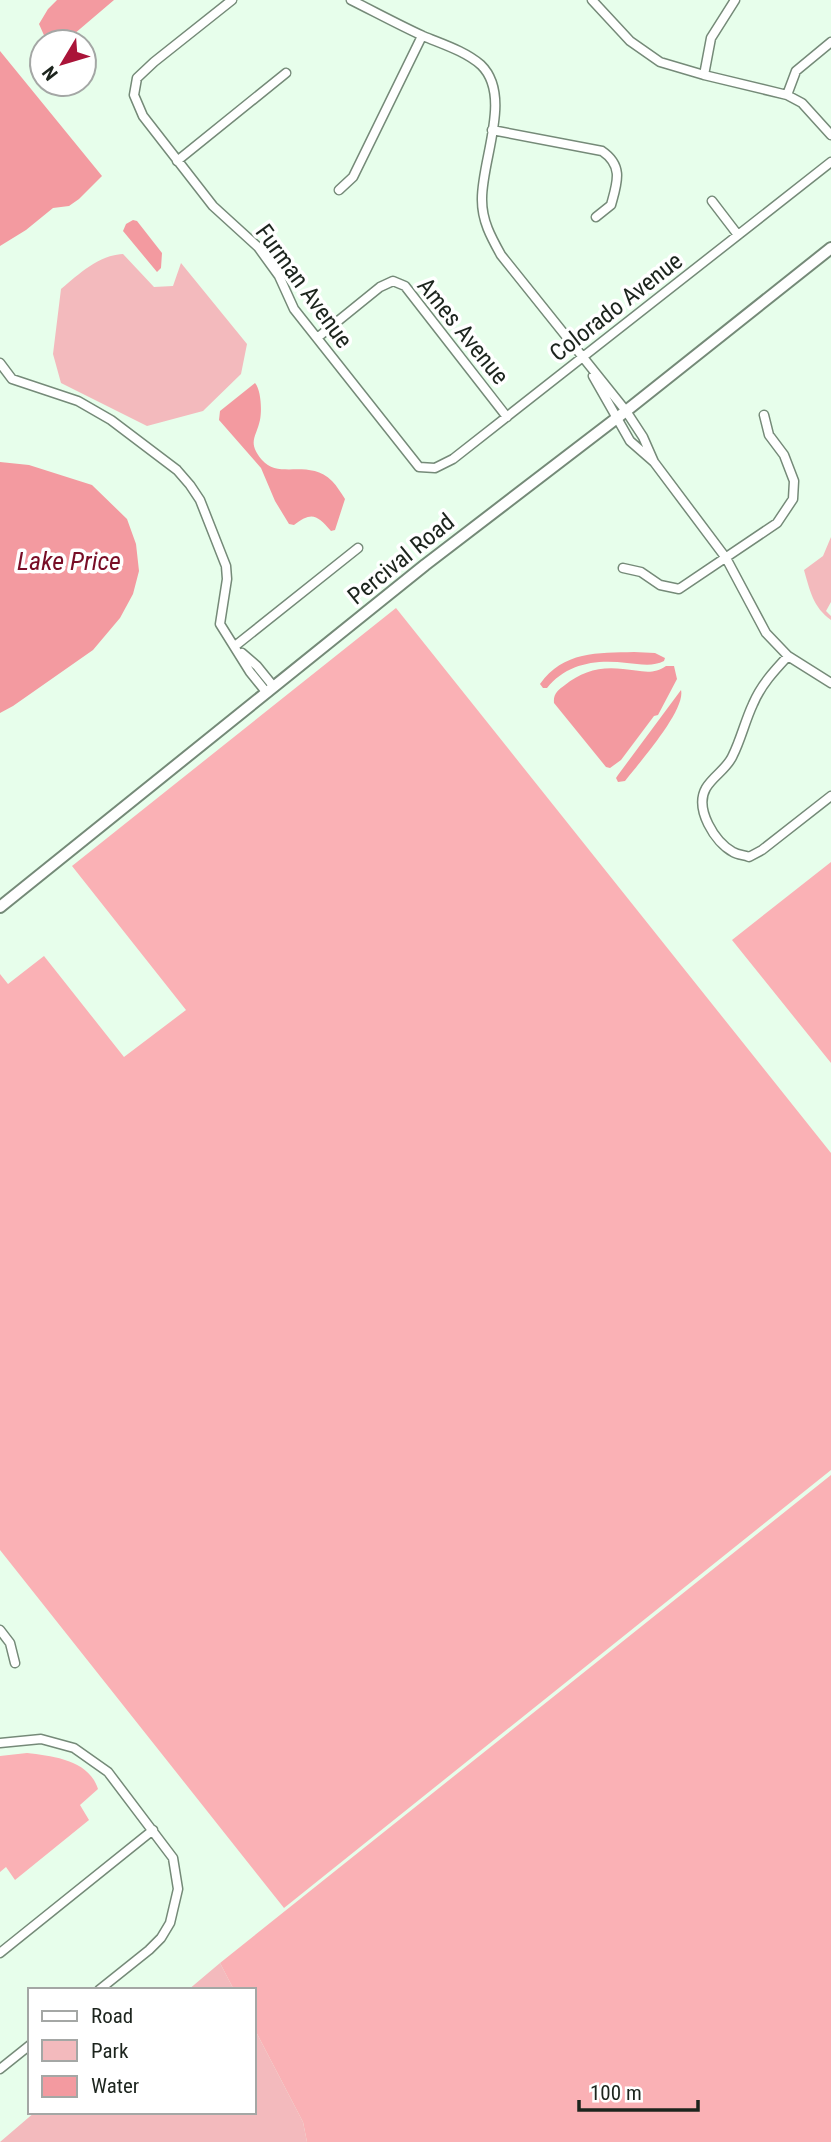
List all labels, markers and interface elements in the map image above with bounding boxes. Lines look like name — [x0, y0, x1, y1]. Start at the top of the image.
north arrow — [28, 28, 98, 98]
text: N — [37, 61, 63, 85]
street label: Furman Avenue — [250, 219, 358, 353]
street label: Colorado Avenue — [544, 247, 688, 367]
street label: Ames Avenue — [412, 272, 514, 390]
street label: Percival Road — [342, 508, 460, 610]
water label: Lake Price — [17, 546, 121, 576]
legend — [28, 1988, 256, 2114]
text: Road — [91, 2004, 133, 2028]
text: Park — [91, 2039, 129, 2063]
scale bar — [579, 2068, 698, 2112]
text: Water — [91, 2074, 139, 2098]
text: 100 m — [590, 2081, 642, 2105]

